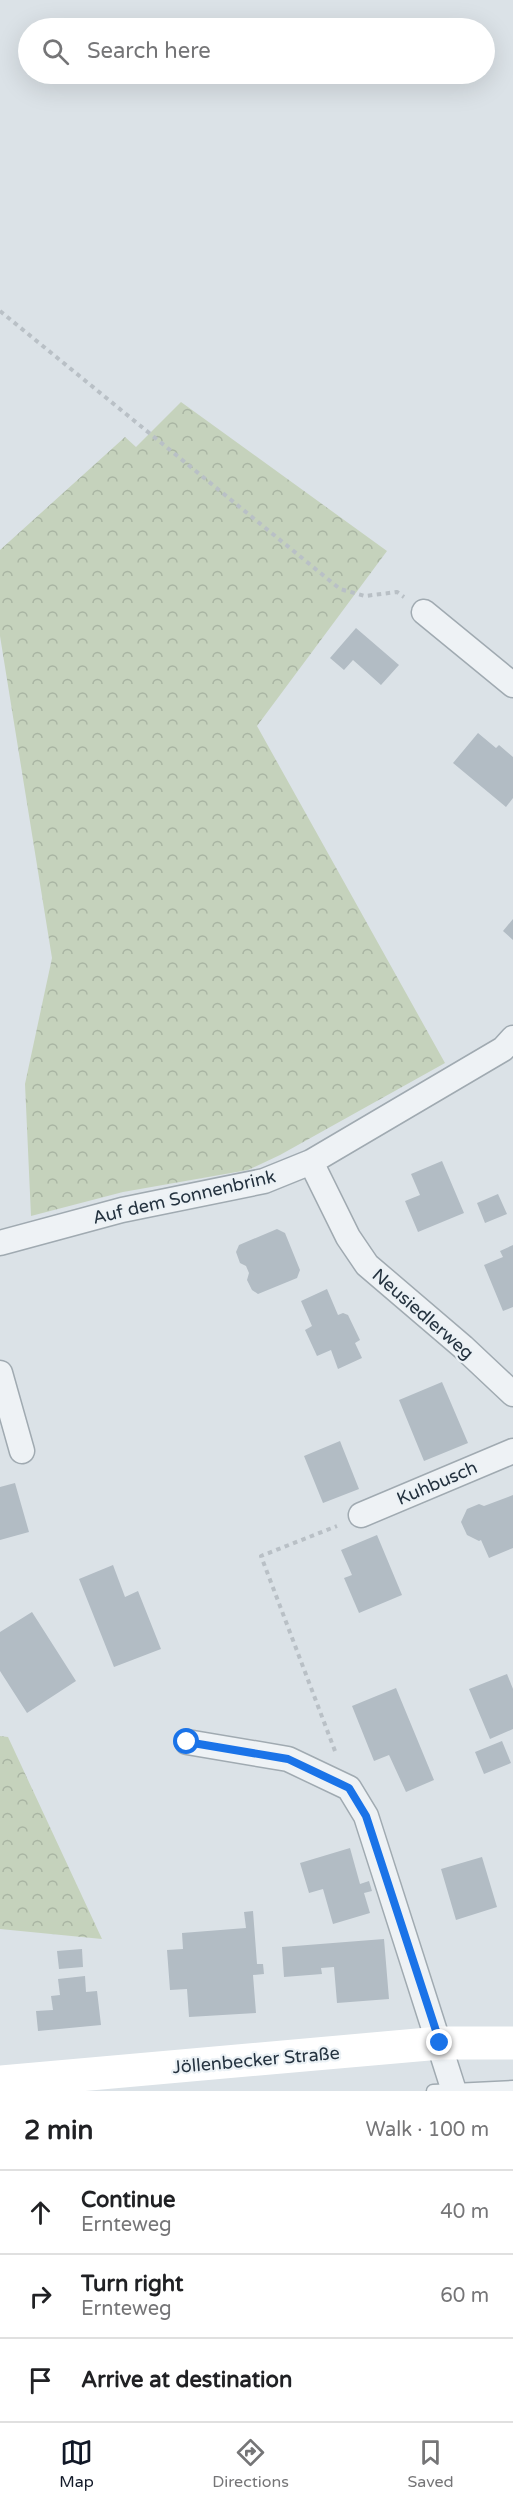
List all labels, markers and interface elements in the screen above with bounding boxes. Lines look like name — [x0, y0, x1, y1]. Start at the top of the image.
search box — [18, 18, 495, 84]
icon: search — [39, 35, 72, 68]
text: Search here — [87, 38, 211, 64]
street label: Auf dem Sonnenbrink — [90, 1165, 278, 1229]
street label: Neusiedlerweg — [368, 1264, 478, 1364]
street label: Kuhbusch — [393, 1456, 481, 1510]
route start — [173, 1728, 199, 1754]
route end — [426, 2029, 452, 2055]
street label: Jöllenbecker Straße — [172, 2042, 340, 2078]
text: 2 min — [24, 2115, 93, 2146]
text: Walk · 100 m — [366, 2118, 489, 2142]
text: Continue — [81, 2187, 176, 2213]
icon: ahead — [24, 2196, 57, 2229]
text: 40 m — [440, 2200, 489, 2224]
text: Ernteweg — [81, 2213, 172, 2237]
text: Turn right — [81, 2271, 183, 2297]
icon: right — [24, 2280, 57, 2313]
text: 60 m — [440, 2284, 489, 2308]
text: Ernteweg — [81, 2297, 172, 2321]
icon: arrive — [24, 2364, 57, 2397]
text: Arrive at destination — [81, 2367, 292, 2393]
tab: Map — [59, 2436, 94, 2492]
tab: Directions — [212, 2436, 289, 2492]
tab: Saved — [407, 2436, 454, 2492]

